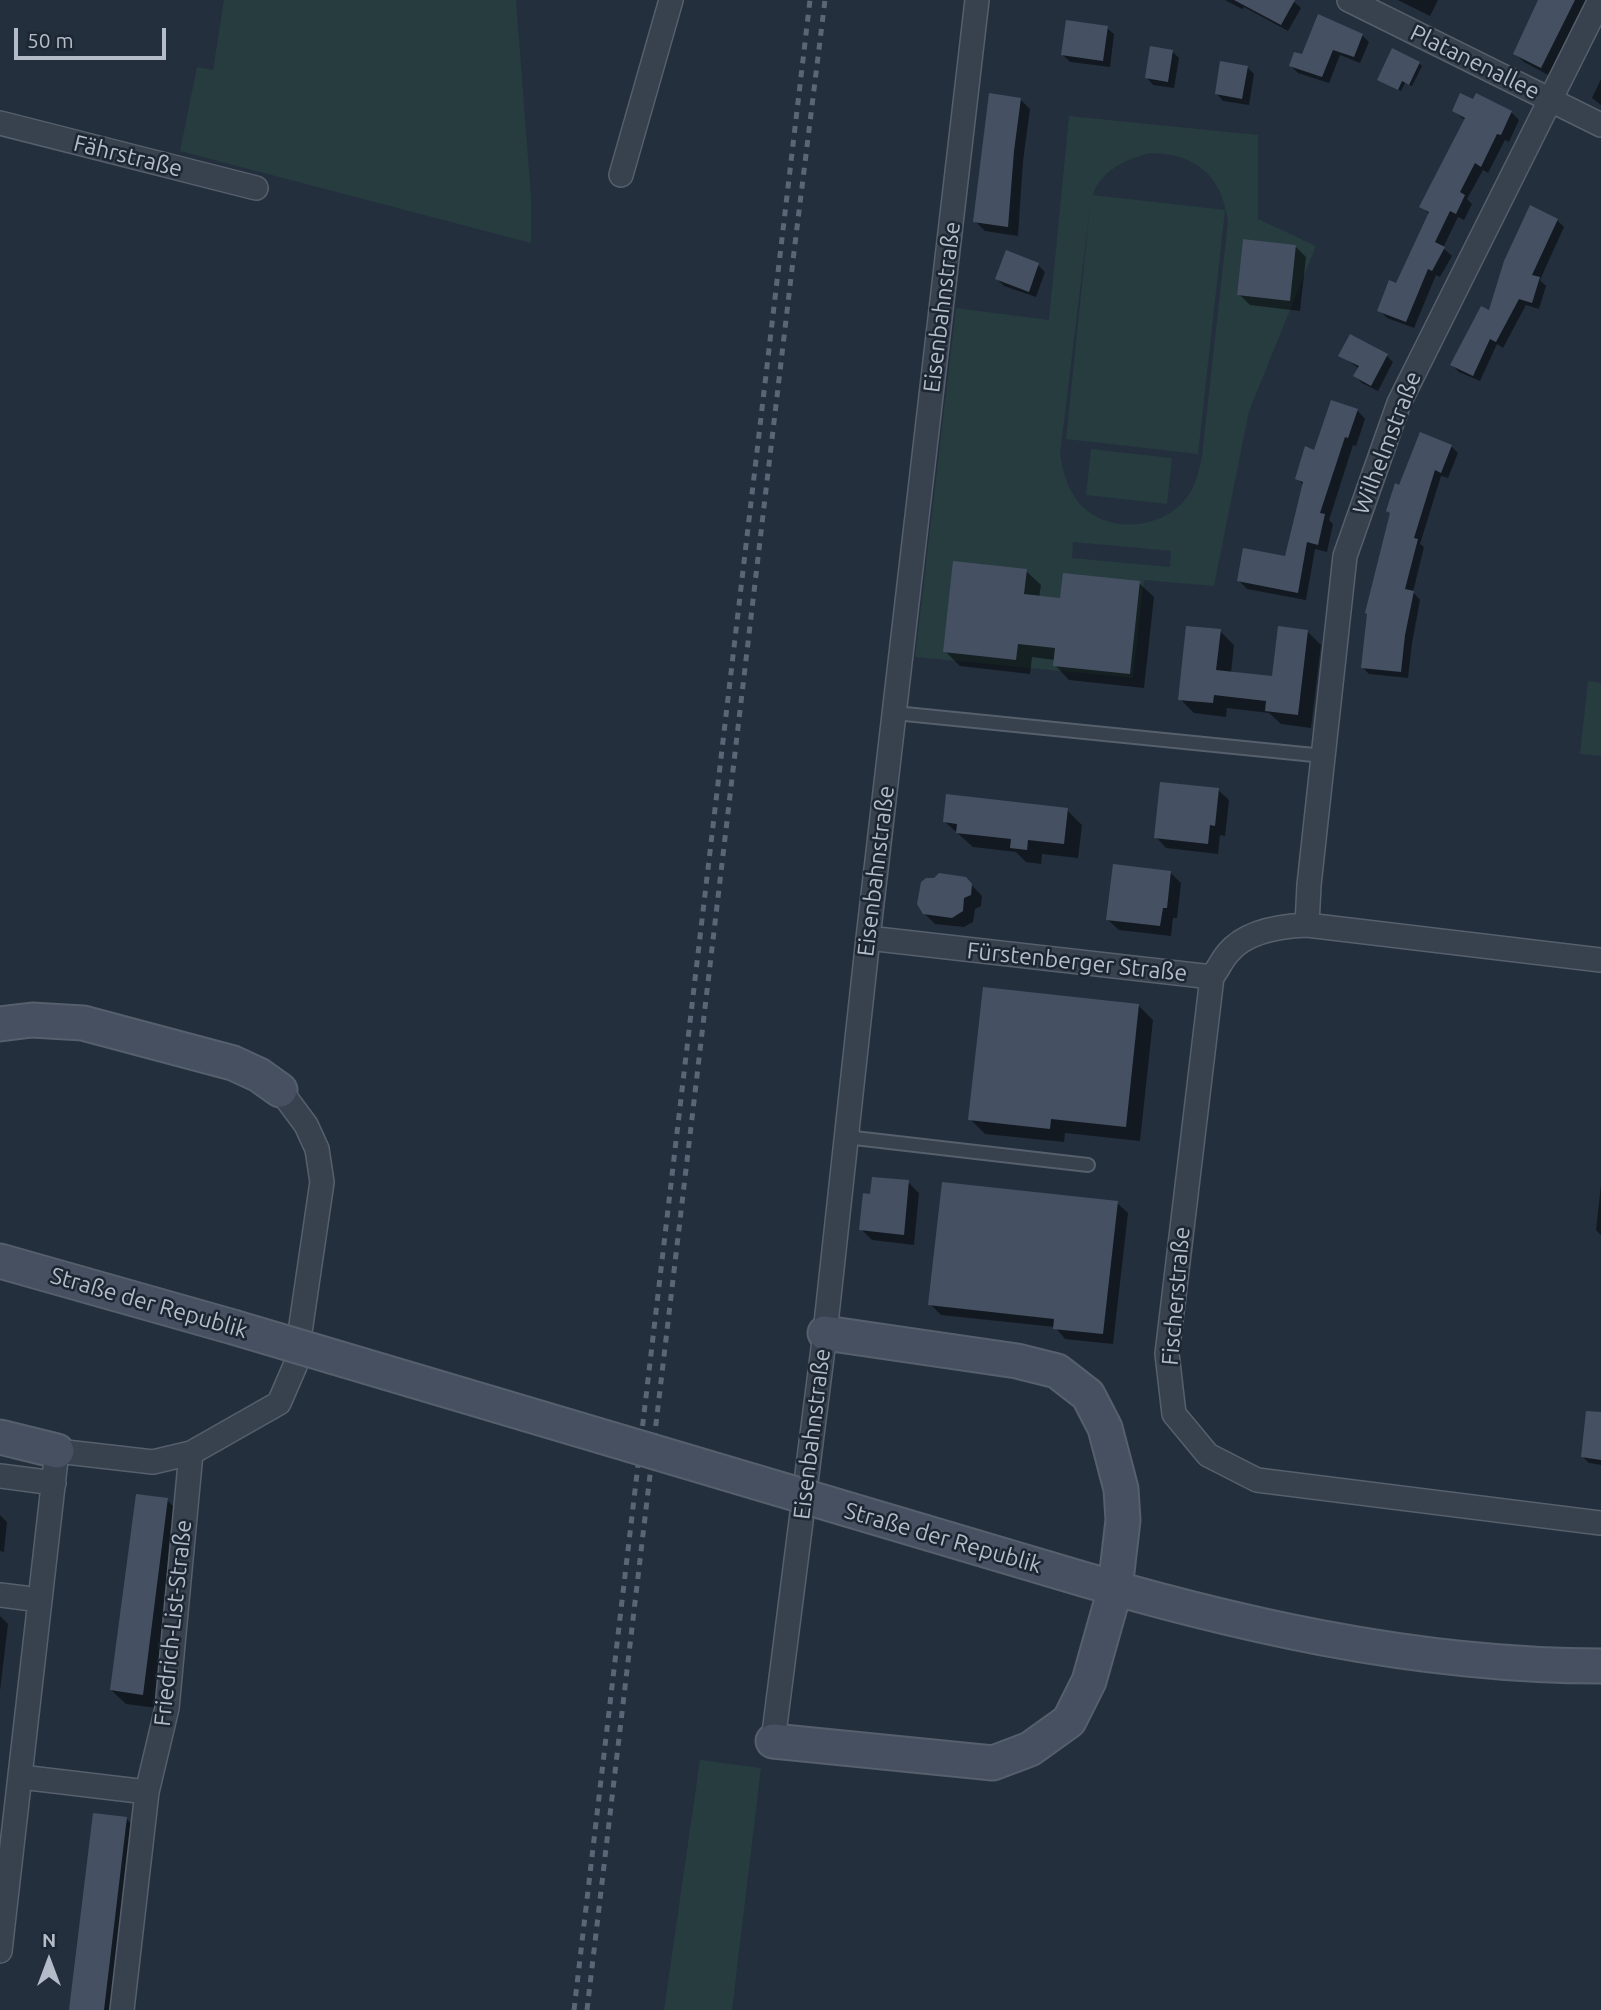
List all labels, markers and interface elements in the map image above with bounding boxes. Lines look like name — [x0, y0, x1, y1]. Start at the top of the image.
scale bar — [18, 14, 170, 58]
street label: Platanenallee — [1406, 19, 1544, 105]
text: 50 m — [27, 28, 74, 52]
street label: Fährstraße — [71, 129, 185, 183]
street label: Eisenbahnstraße — [918, 220, 966, 394]
street label: Wilhelmstraße — [1347, 367, 1427, 519]
street label: Eisenbahnstraße — [852, 784, 900, 958]
street label: Fürstenberger Straße — [965, 937, 1189, 987]
street label: Fischerstraße — [1156, 1226, 1196, 1366]
street label: Straße der Republik — [47, 1262, 251, 1344]
street label: Eisenbahnstraße — [788, 1347, 836, 1521]
street label: Straße der Republik — [841, 1497, 1045, 1579]
street label: Friedrich-List-Straße — [148, 1518, 198, 1728]
north arrow — [14, 1926, 84, 1996]
text: N — [42, 1929, 56, 1951]

